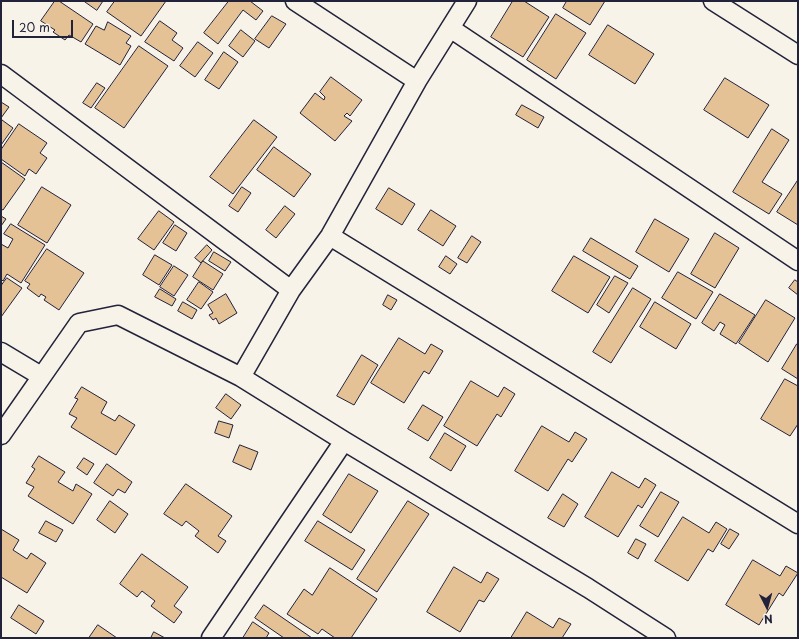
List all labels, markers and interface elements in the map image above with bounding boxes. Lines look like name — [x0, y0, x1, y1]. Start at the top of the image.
scale bar — [14, 12, 75, 38]
text: 20 m — [19, 18, 50, 36]
north arrow — [747, 587, 787, 627]
text: N — [763, 611, 774, 628]

